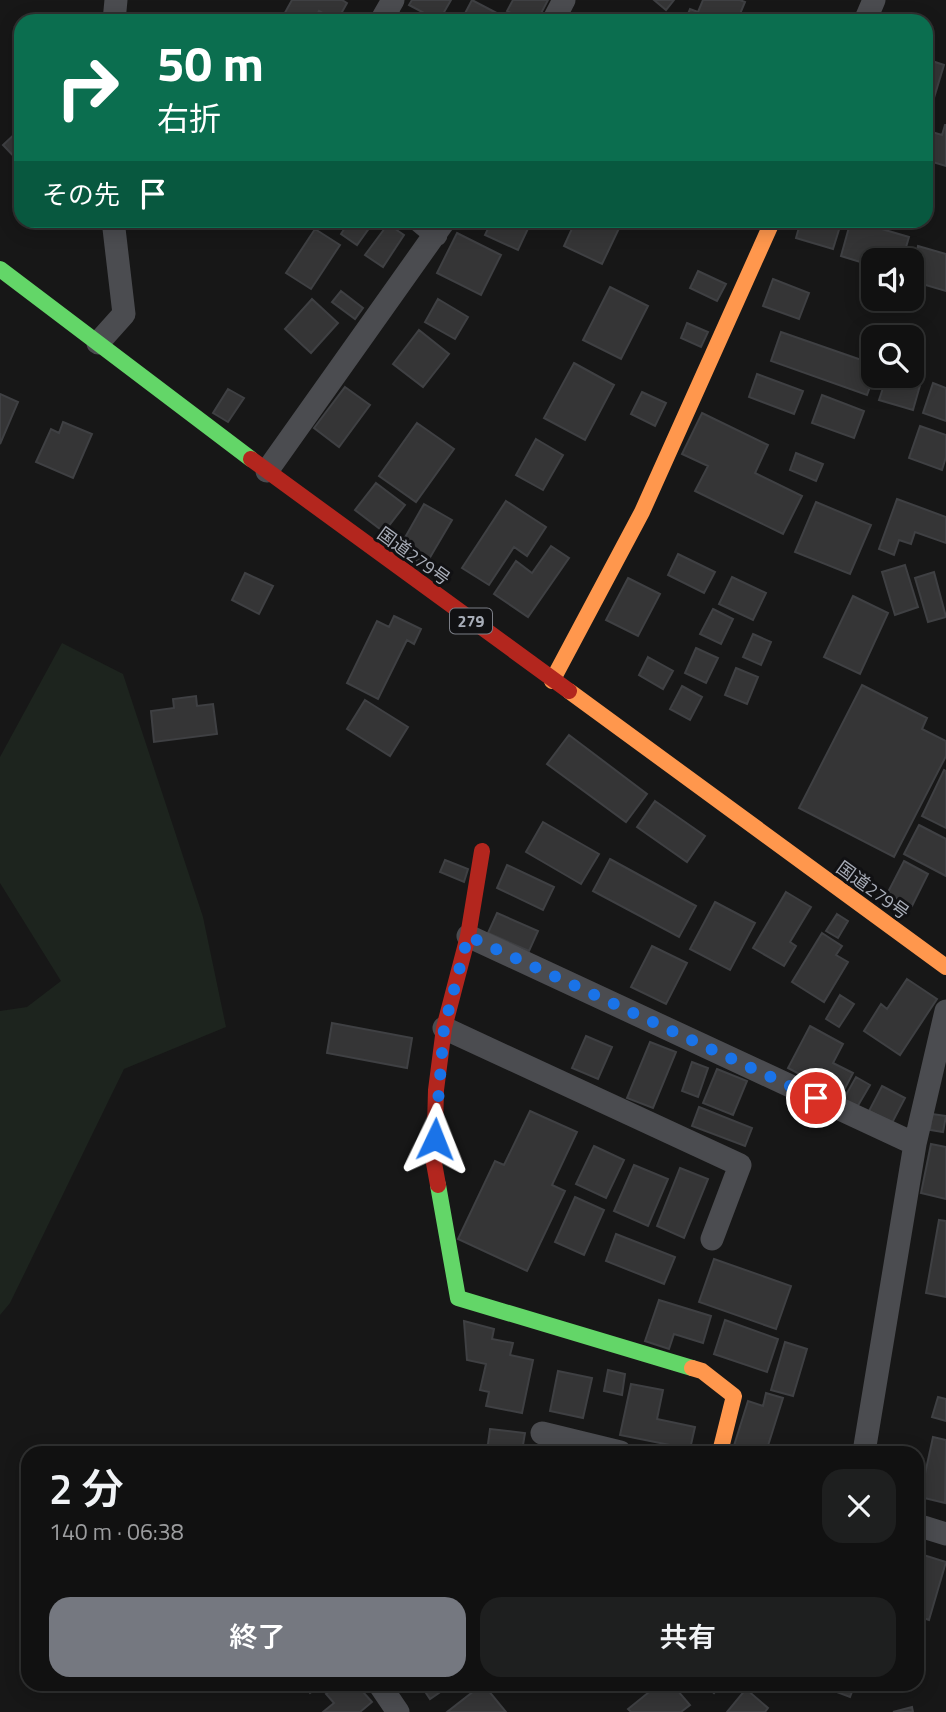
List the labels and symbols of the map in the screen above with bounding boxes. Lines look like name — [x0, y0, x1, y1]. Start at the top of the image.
street label: 国道279号 — [372, 520, 456, 592]
road number: 279 — [450, 608, 492, 634]
street label: 国道279号 — [831, 854, 915, 926]
pin — [786, 1068, 846, 1128]
position arrow — [398, 1102, 472, 1176]

